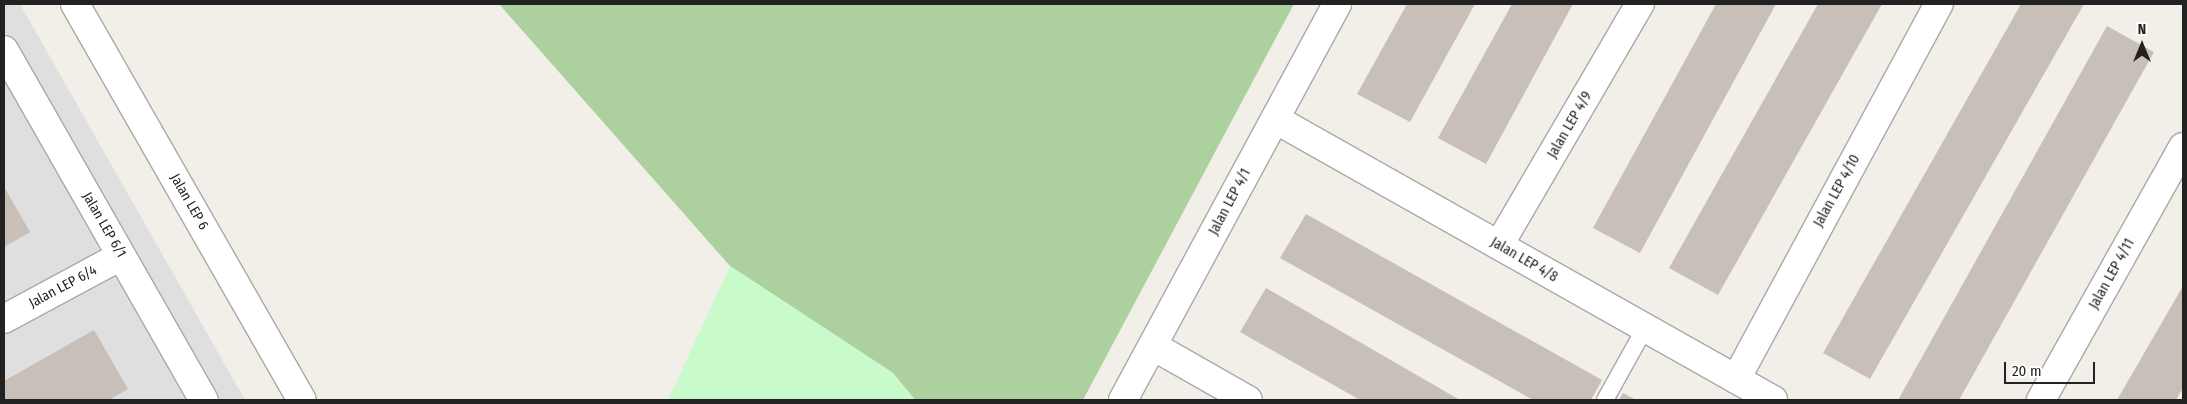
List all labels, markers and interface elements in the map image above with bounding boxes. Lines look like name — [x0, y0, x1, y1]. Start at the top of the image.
north arrow — [2117, 20, 2167, 70]
text: N — [2138, 21, 2146, 38]
street label: Jalan LEP 4/9 — [1544, 89, 1596, 161]
street label: Jalan LEP 4/10 — [1810, 152, 1864, 230]
street label: Jalan LEP 4/1 — [1206, 166, 1254, 238]
street label: Jalan LEP 6 — [166, 171, 212, 233]
street label: Jalan LEP 6/1 — [78, 189, 130, 261]
street label: Jalan LEP 4/8 — [1487, 234, 1561, 286]
street label: Jalan LEP 4/11 — [2086, 236, 2138, 312]
street label: Jalan LEP 6/4 — [26, 262, 100, 312]
scale bar — [2007, 352, 2098, 384]
text: 20 m — [2012, 362, 2042, 380]

